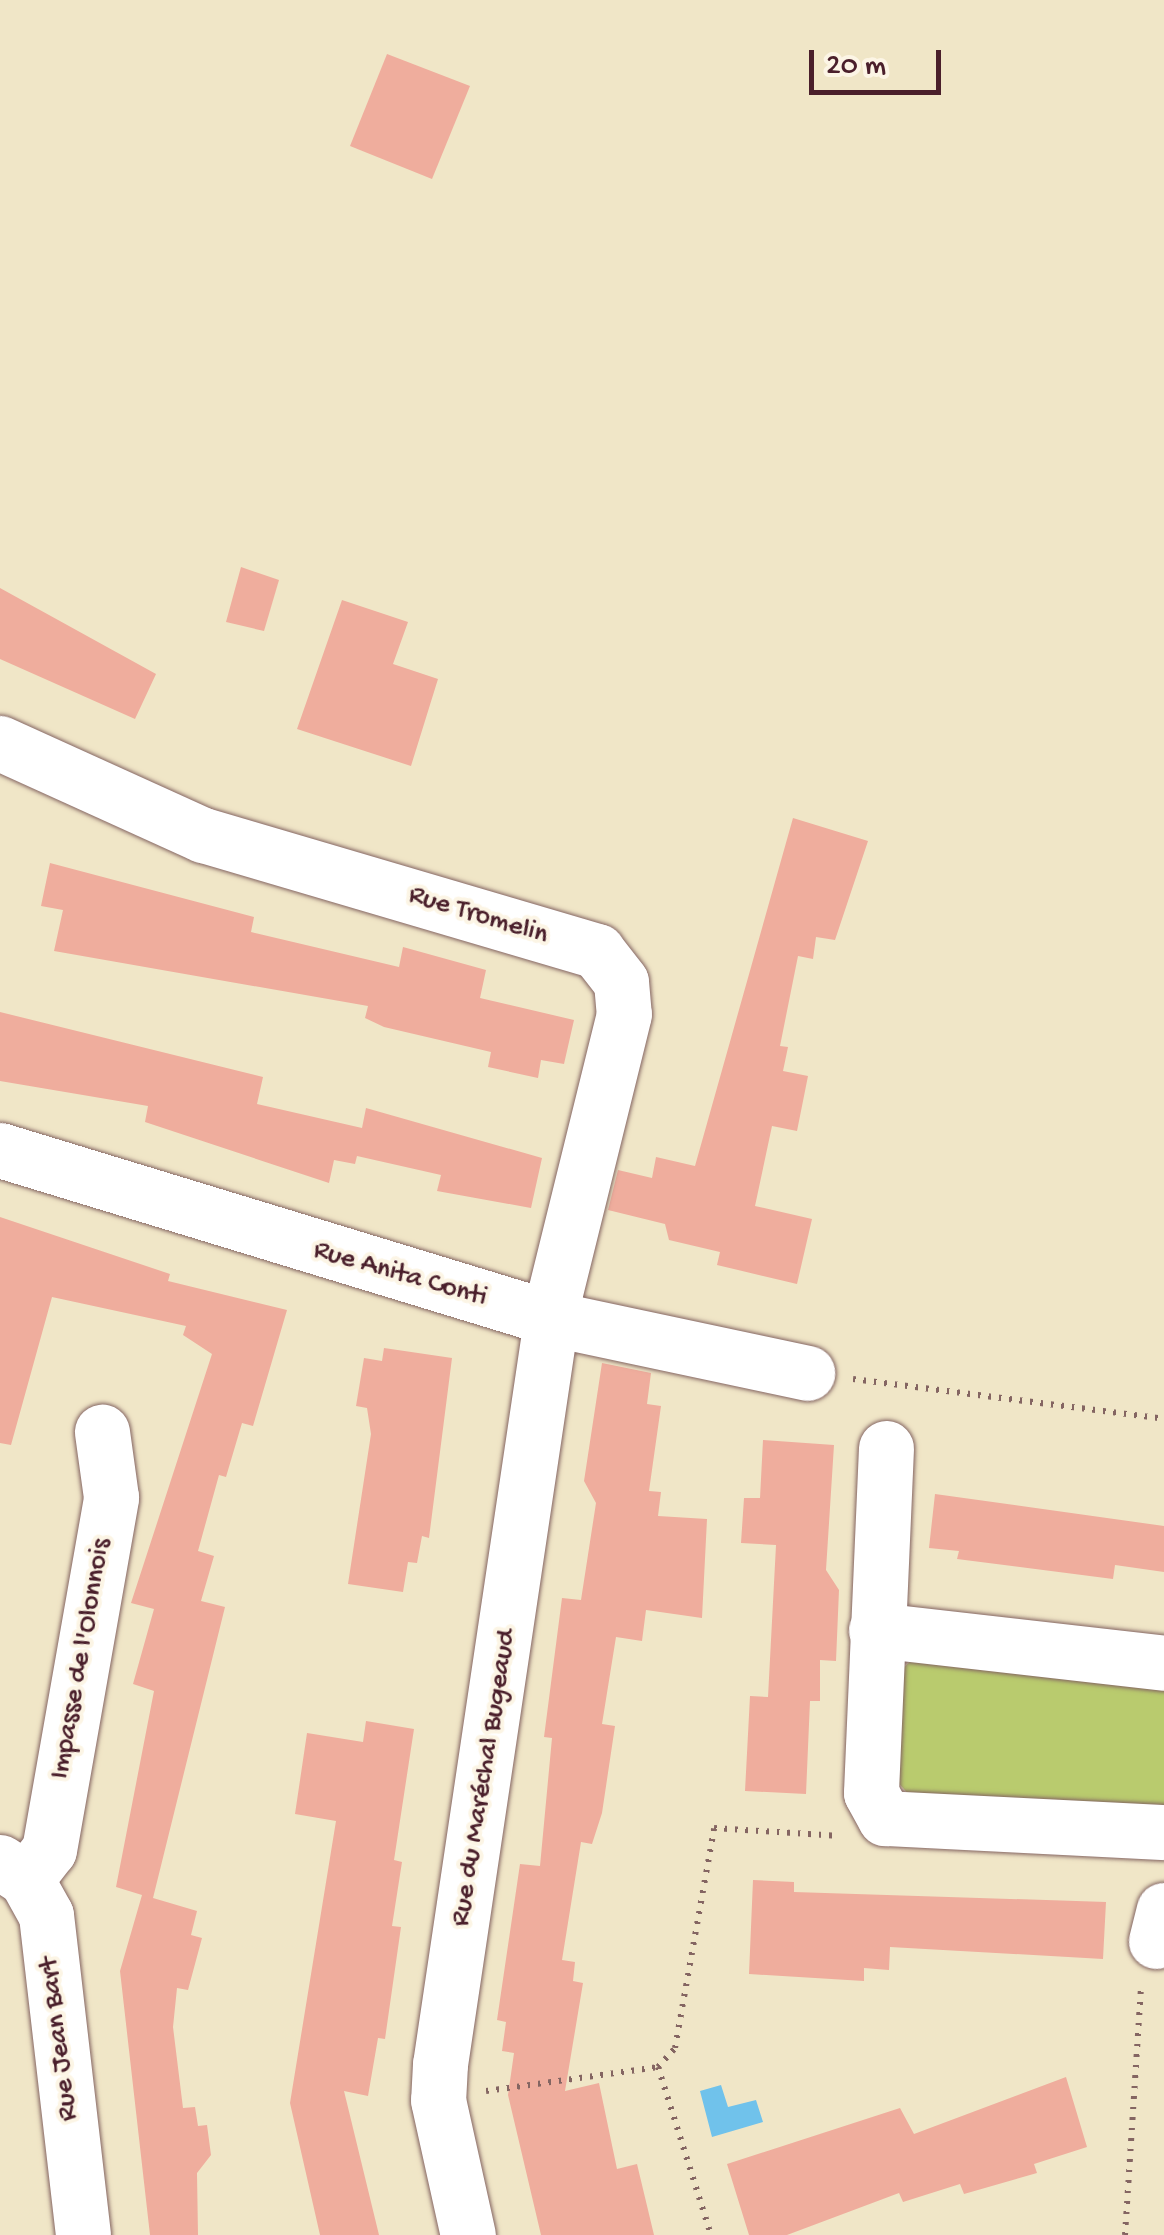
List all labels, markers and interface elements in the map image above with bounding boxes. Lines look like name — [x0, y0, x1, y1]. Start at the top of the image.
scale bar — [814, 30, 946, 92]
text: 20 m — [826, 50, 886, 85]
street label: Rue Tromelin — [404, 879, 552, 953]
street label: Rue Anita Conti — [309, 1234, 491, 1316]
street label: Impasse de l'Olonnois — [44, 1536, 120, 1782]
street label: Rue du Maréchal Bugeaud — [445, 1627, 525, 1929]
street label: Rue Jean Bart — [33, 1955, 87, 2123]

